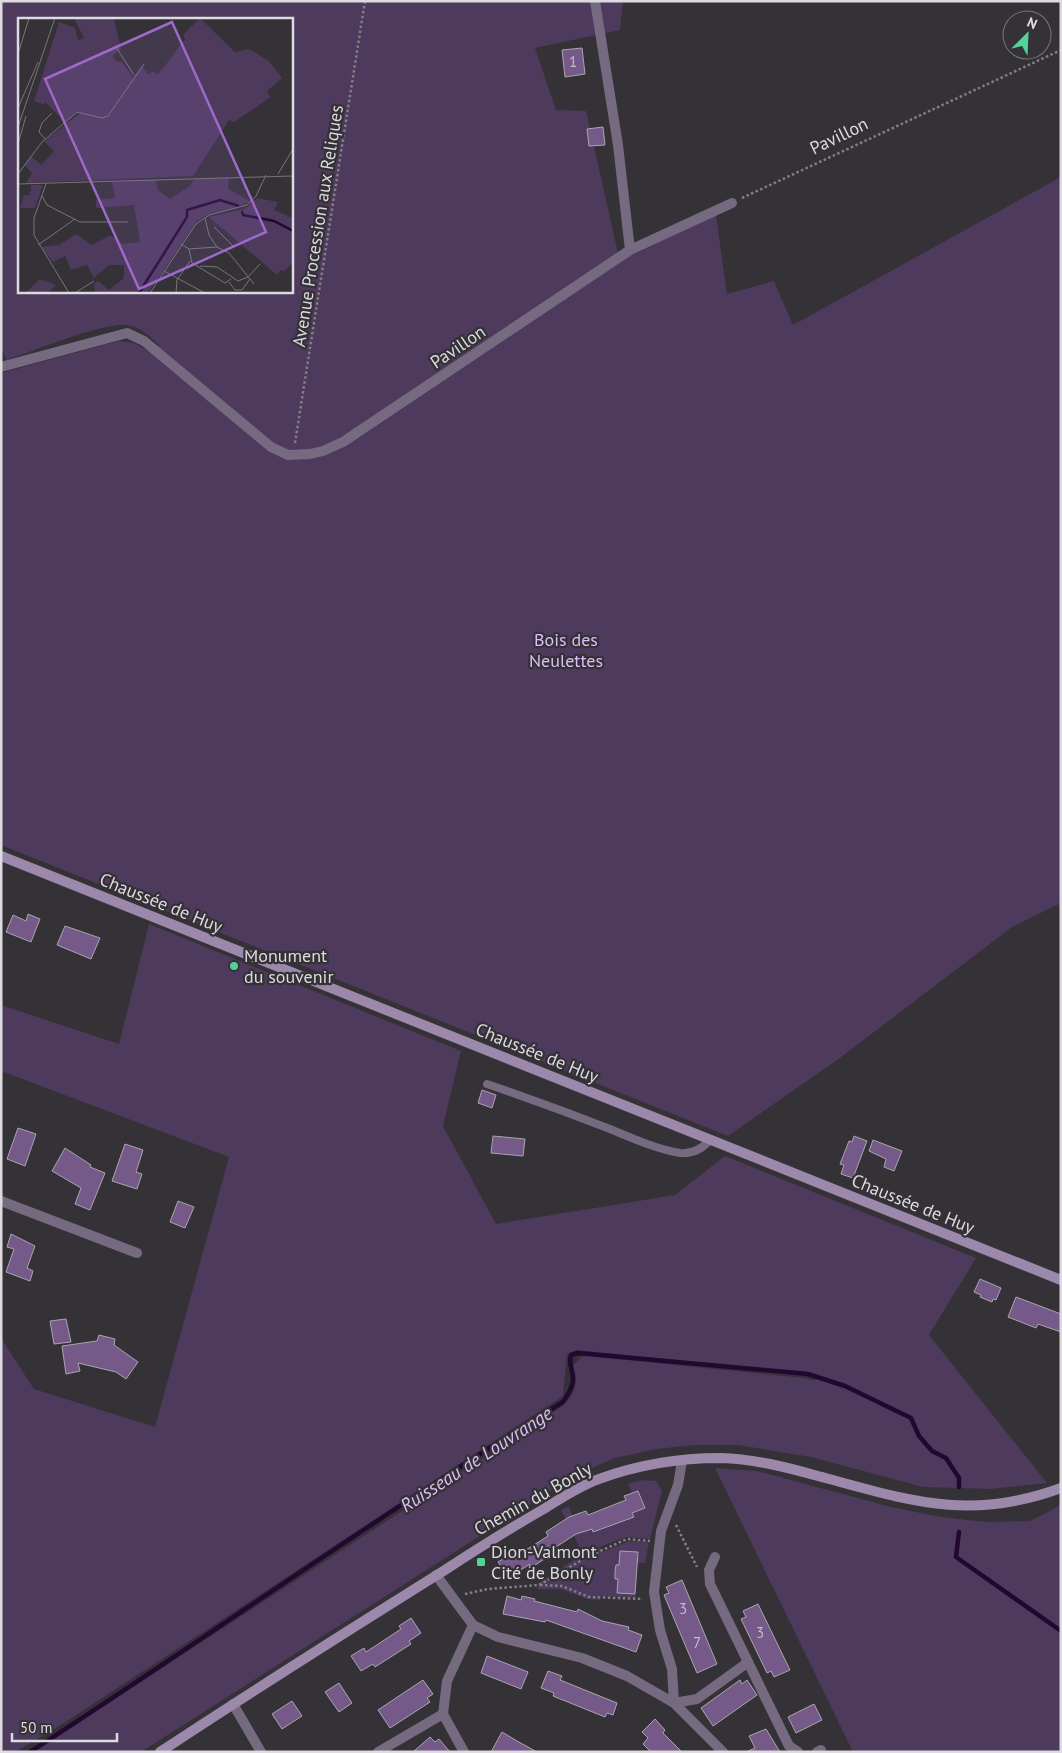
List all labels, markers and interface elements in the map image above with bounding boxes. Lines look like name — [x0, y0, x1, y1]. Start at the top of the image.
north arrow — [1002, 10, 1052, 60]
text: N — [1024, 13, 1040, 33]
inset map — [18, 18, 292, 292]
house number: 1 — [569, 52, 577, 71]
street label: Avenue Procession aux Reliques — [287, 103, 348, 349]
street label: Pavillon — [806, 112, 872, 159]
street label: Pavillon — [426, 320, 490, 373]
park label: Bois des Neulettes — [529, 628, 603, 672]
street label: Chaussée de Huy — [96, 867, 227, 938]
place label: Monument du souvenir — [244, 944, 334, 988]
marker: Monument du souvenir — [228, 960, 240, 972]
street label: Chaussée de Huy — [472, 1017, 603, 1088]
street label: Chaussée de Huy — [848, 1168, 979, 1239]
water label: Ruisseau de Louvrange — [395, 1401, 557, 1517]
street label: Chemin du Bonly — [470, 1456, 596, 1540]
place label: Dion-Valmont Cité de Bonly — [491, 1540, 597, 1584]
marker: Dion-Valmont Cité de Bonly — [475, 1556, 487, 1568]
house number: 3 — [679, 1599, 687, 1618]
house number: 3 — [756, 1623, 764, 1642]
house number: 7 — [693, 1633, 701, 1652]
scale bar — [12, 1710, 118, 1742]
text: 50 m — [20, 1718, 53, 1737]

